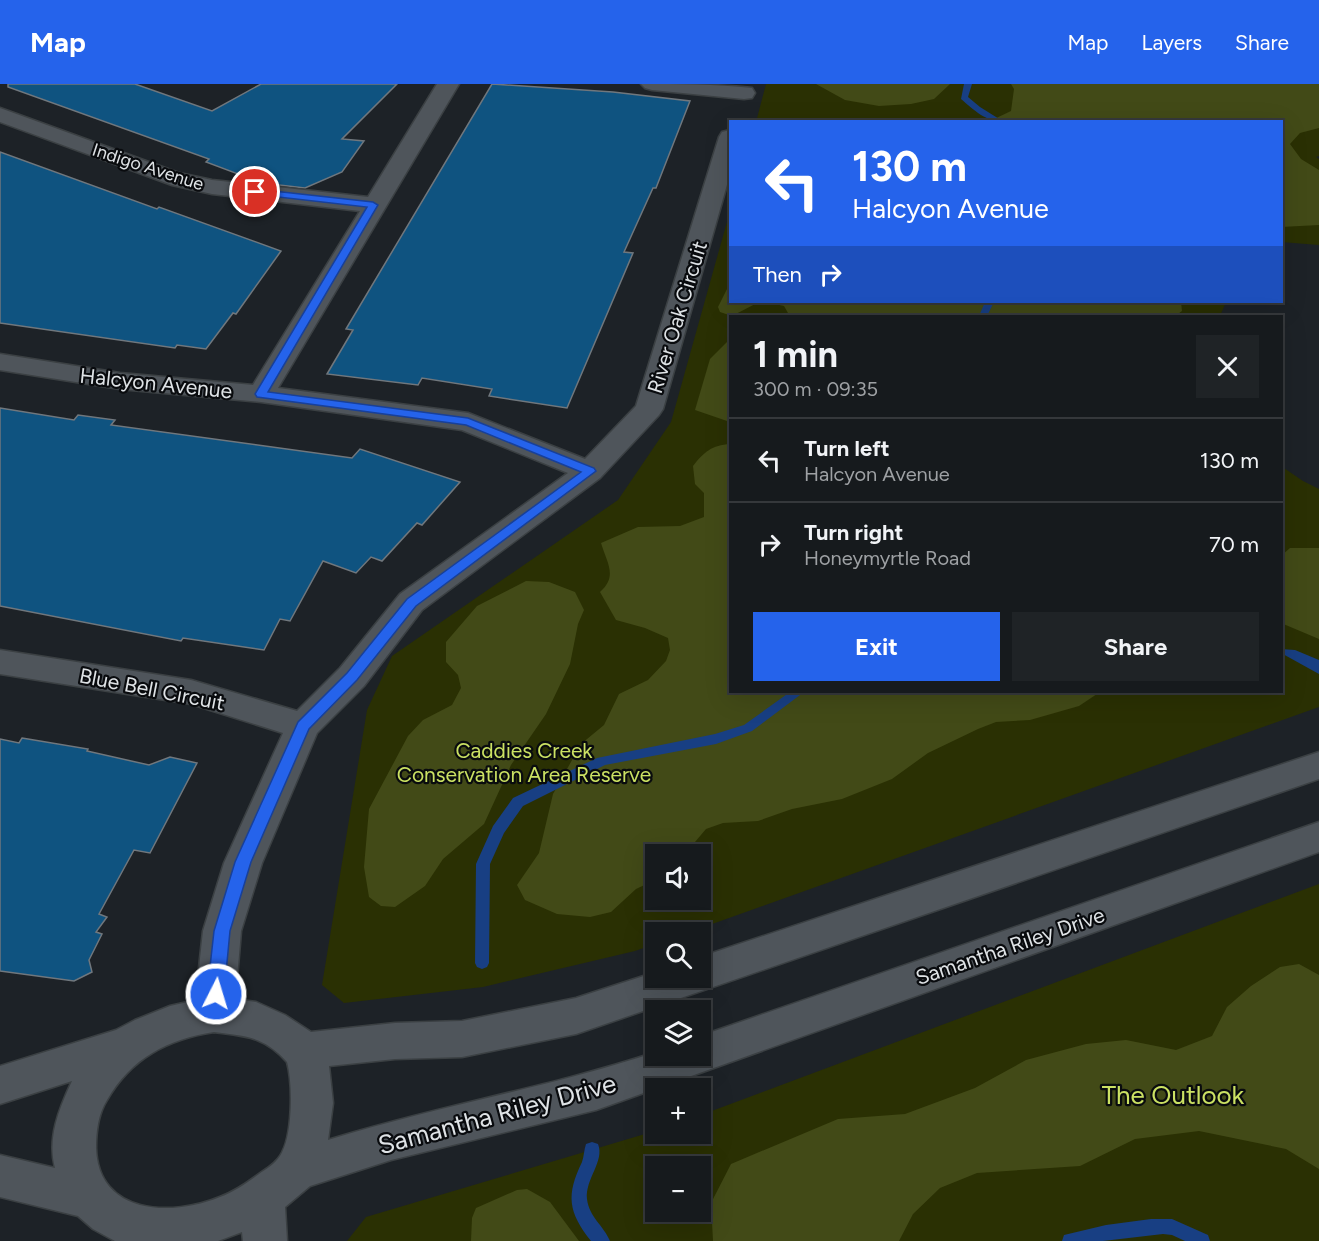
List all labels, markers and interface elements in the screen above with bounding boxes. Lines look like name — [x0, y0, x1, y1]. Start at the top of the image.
text: Map — [30, 25, 86, 59]
text: Map — [1068, 30, 1108, 55]
text: Layers — [1141, 30, 1202, 55]
text: Share — [1235, 30, 1289, 55]
street label: Indigo Avenue — [89, 139, 207, 195]
text: 130 m — [852, 141, 967, 192]
icon: left — [753, 144, 831, 222]
pin — [229, 166, 280, 217]
icon: arrive — [238, 175, 271, 208]
text: Halcyon Avenue — [852, 192, 1049, 225]
street label: River Oak Circuit — [642, 238, 712, 396]
icon: right — [814, 258, 847, 291]
text: Then — [753, 261, 802, 288]
text: 1 min — [753, 333, 838, 376]
button: close — [1196, 335, 1259, 398]
street label: Halcyon Avenue — [79, 363, 233, 403]
text: 300 m · 09:35 — [753, 377, 878, 401]
text: Turn left — [804, 435, 890, 462]
icon: left — [753, 444, 786, 477]
text: 130 m — [1200, 447, 1259, 474]
text: Halcyon Avenue — [804, 462, 950, 486]
text: Turn right — [804, 519, 903, 546]
icon: right — [753, 528, 786, 561]
text: 70 m — [1209, 531, 1259, 558]
text: Honeymyrtle Road — [804, 546, 971, 570]
button: Exit — [753, 612, 1000, 681]
button: Share — [1012, 612, 1259, 681]
street label: Blue Bell Circuit — [77, 663, 227, 715]
park label: Caddies Creek Conservation Area Reserve — [397, 738, 651, 787]
map controls — [645, 844, 711, 1222]
button: sound — [645, 844, 711, 910]
street label: Samantha Riley Drive — [912, 902, 1108, 990]
button: search — [645, 922, 711, 988]
position arrow — [184, 962, 248, 1026]
button: layers — [645, 1000, 711, 1066]
street label: Samantha Riley Drive — [374, 1067, 620, 1161]
button: + — [645, 1078, 711, 1144]
park label: The Outlook — [1102, 1079, 1245, 1111]
button: − — [645, 1156, 711, 1222]

